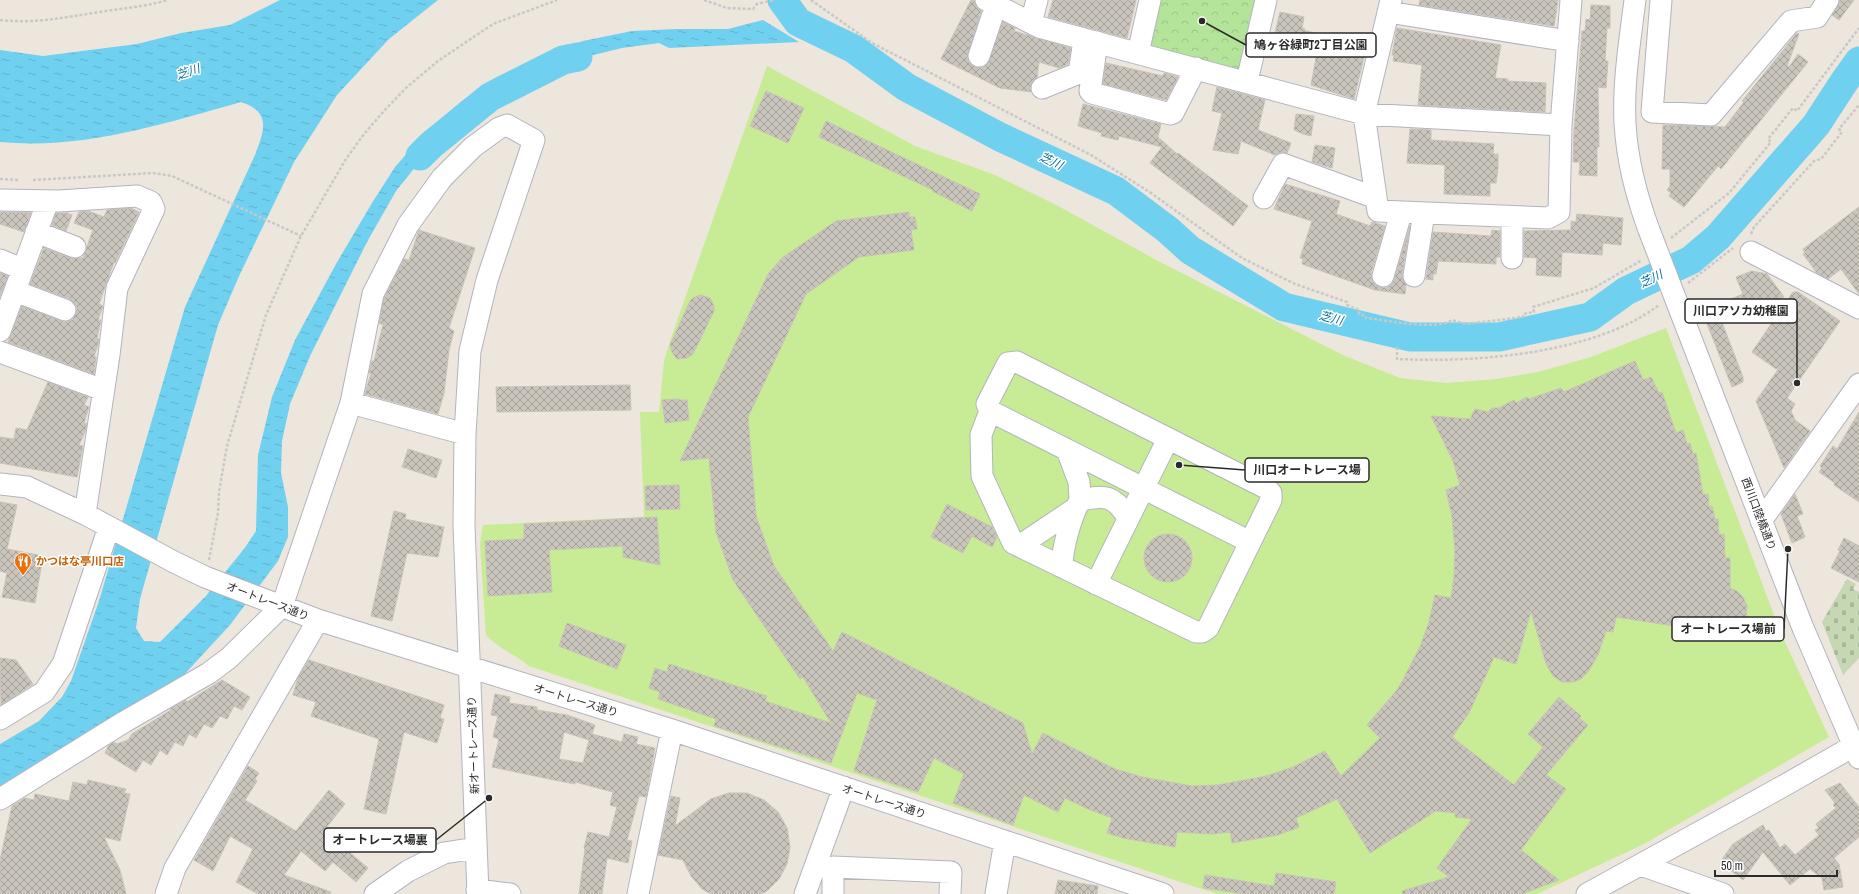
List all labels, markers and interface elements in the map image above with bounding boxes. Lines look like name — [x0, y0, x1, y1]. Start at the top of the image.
callout: 鳩ヶ谷緑町2丁目公園 — [1246, 33, 1376, 57]
text: 鳩ヶ谷緑町2丁目公園 — [1253, 37, 1368, 53]
water label: 芝川 — [174, 60, 204, 83]
water label: 芝川 — [1037, 149, 1067, 174]
water label: 芝川 — [1637, 266, 1667, 291]
callout: 川口アソカ幼稚園 — [1685, 299, 1797, 323]
text: 川口アソカ幼稚園 — [1693, 303, 1789, 319]
water label: 芝川 — [1317, 307, 1347, 329]
callout: 川口オートレース場 — [1245, 458, 1369, 482]
text: 川口オートレース場 — [1253, 462, 1361, 478]
street label: 西川口陸橋通り — [1739, 476, 1779, 552]
restaurant icon: かつはな亭川口店 — [13, 551, 33, 576]
place label: かつはな亭川口店 — [36, 554, 124, 568]
street label: オートレース通り — [225, 579, 311, 623]
callout: オートレース場前 — [1672, 617, 1784, 641]
text: オートレース場前 — [1680, 621, 1776, 637]
street label: オートレース通り — [532, 681, 620, 719]
street label: 新オートレース通り — [464, 696, 482, 794]
street label: オートレース通り — [840, 781, 928, 821]
callout: オートレース場裏 — [324, 828, 436, 852]
text: オートレース場裏 — [332, 832, 428, 848]
scale bar — [1715, 852, 1837, 878]
text: 50 m — [1721, 858, 1743, 874]

